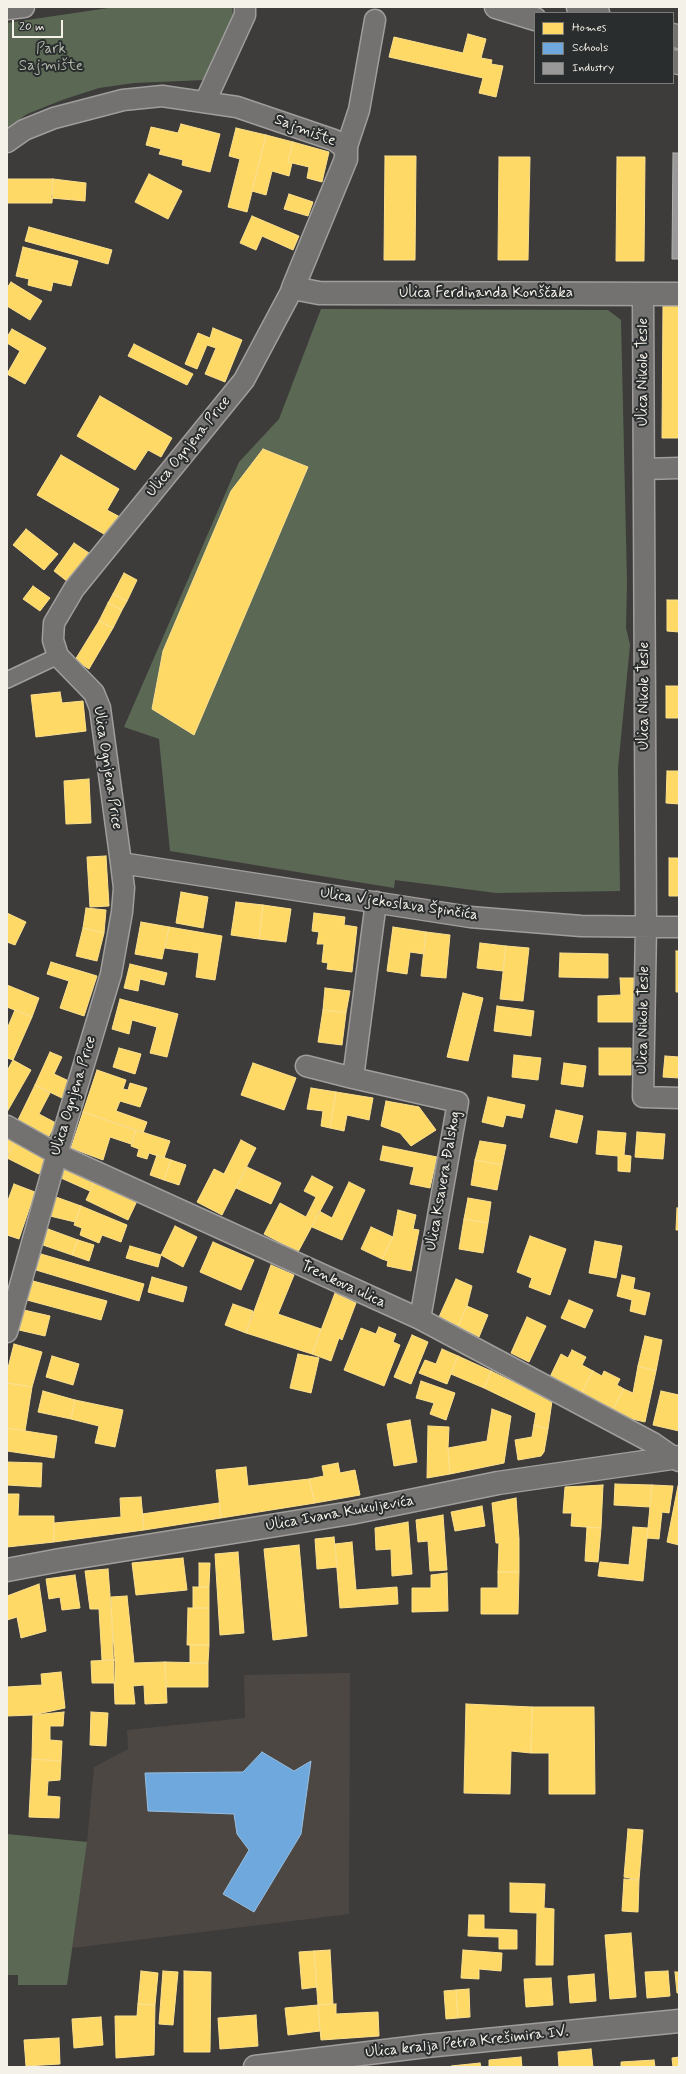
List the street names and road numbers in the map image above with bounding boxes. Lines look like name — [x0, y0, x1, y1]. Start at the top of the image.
street label: Sajmište — [272, 111, 338, 151]
street label: Ulica Ferdinanda Konščaka — [399, 285, 573, 303]
street label: Ulica Nikole Tesle — [635, 318, 653, 426]
street label: Ulica Ognjena Price — [143, 393, 235, 501]
street label: Ulica Nikole Tesle — [636, 642, 654, 750]
street label: Ulica Ognjena Price — [88, 705, 126, 831]
street label: Ulica Vjekoslava Špinčića — [319, 885, 479, 925]
street label: Ulica Nikole Tesle — [634, 966, 654, 1074]
street label: Ulica Ognjena Price — [47, 1034, 101, 1158]
street label: Ulica Ksavera Đalskog — [423, 1110, 465, 1252]
street label: Trenkova ulica — [298, 1258, 388, 1312]
street label: Ulica Ivana Kukuljevića — [264, 1492, 416, 1536]
street label: Ulica kralja Petra Krešimira IV. — [364, 2023, 570, 2063]

